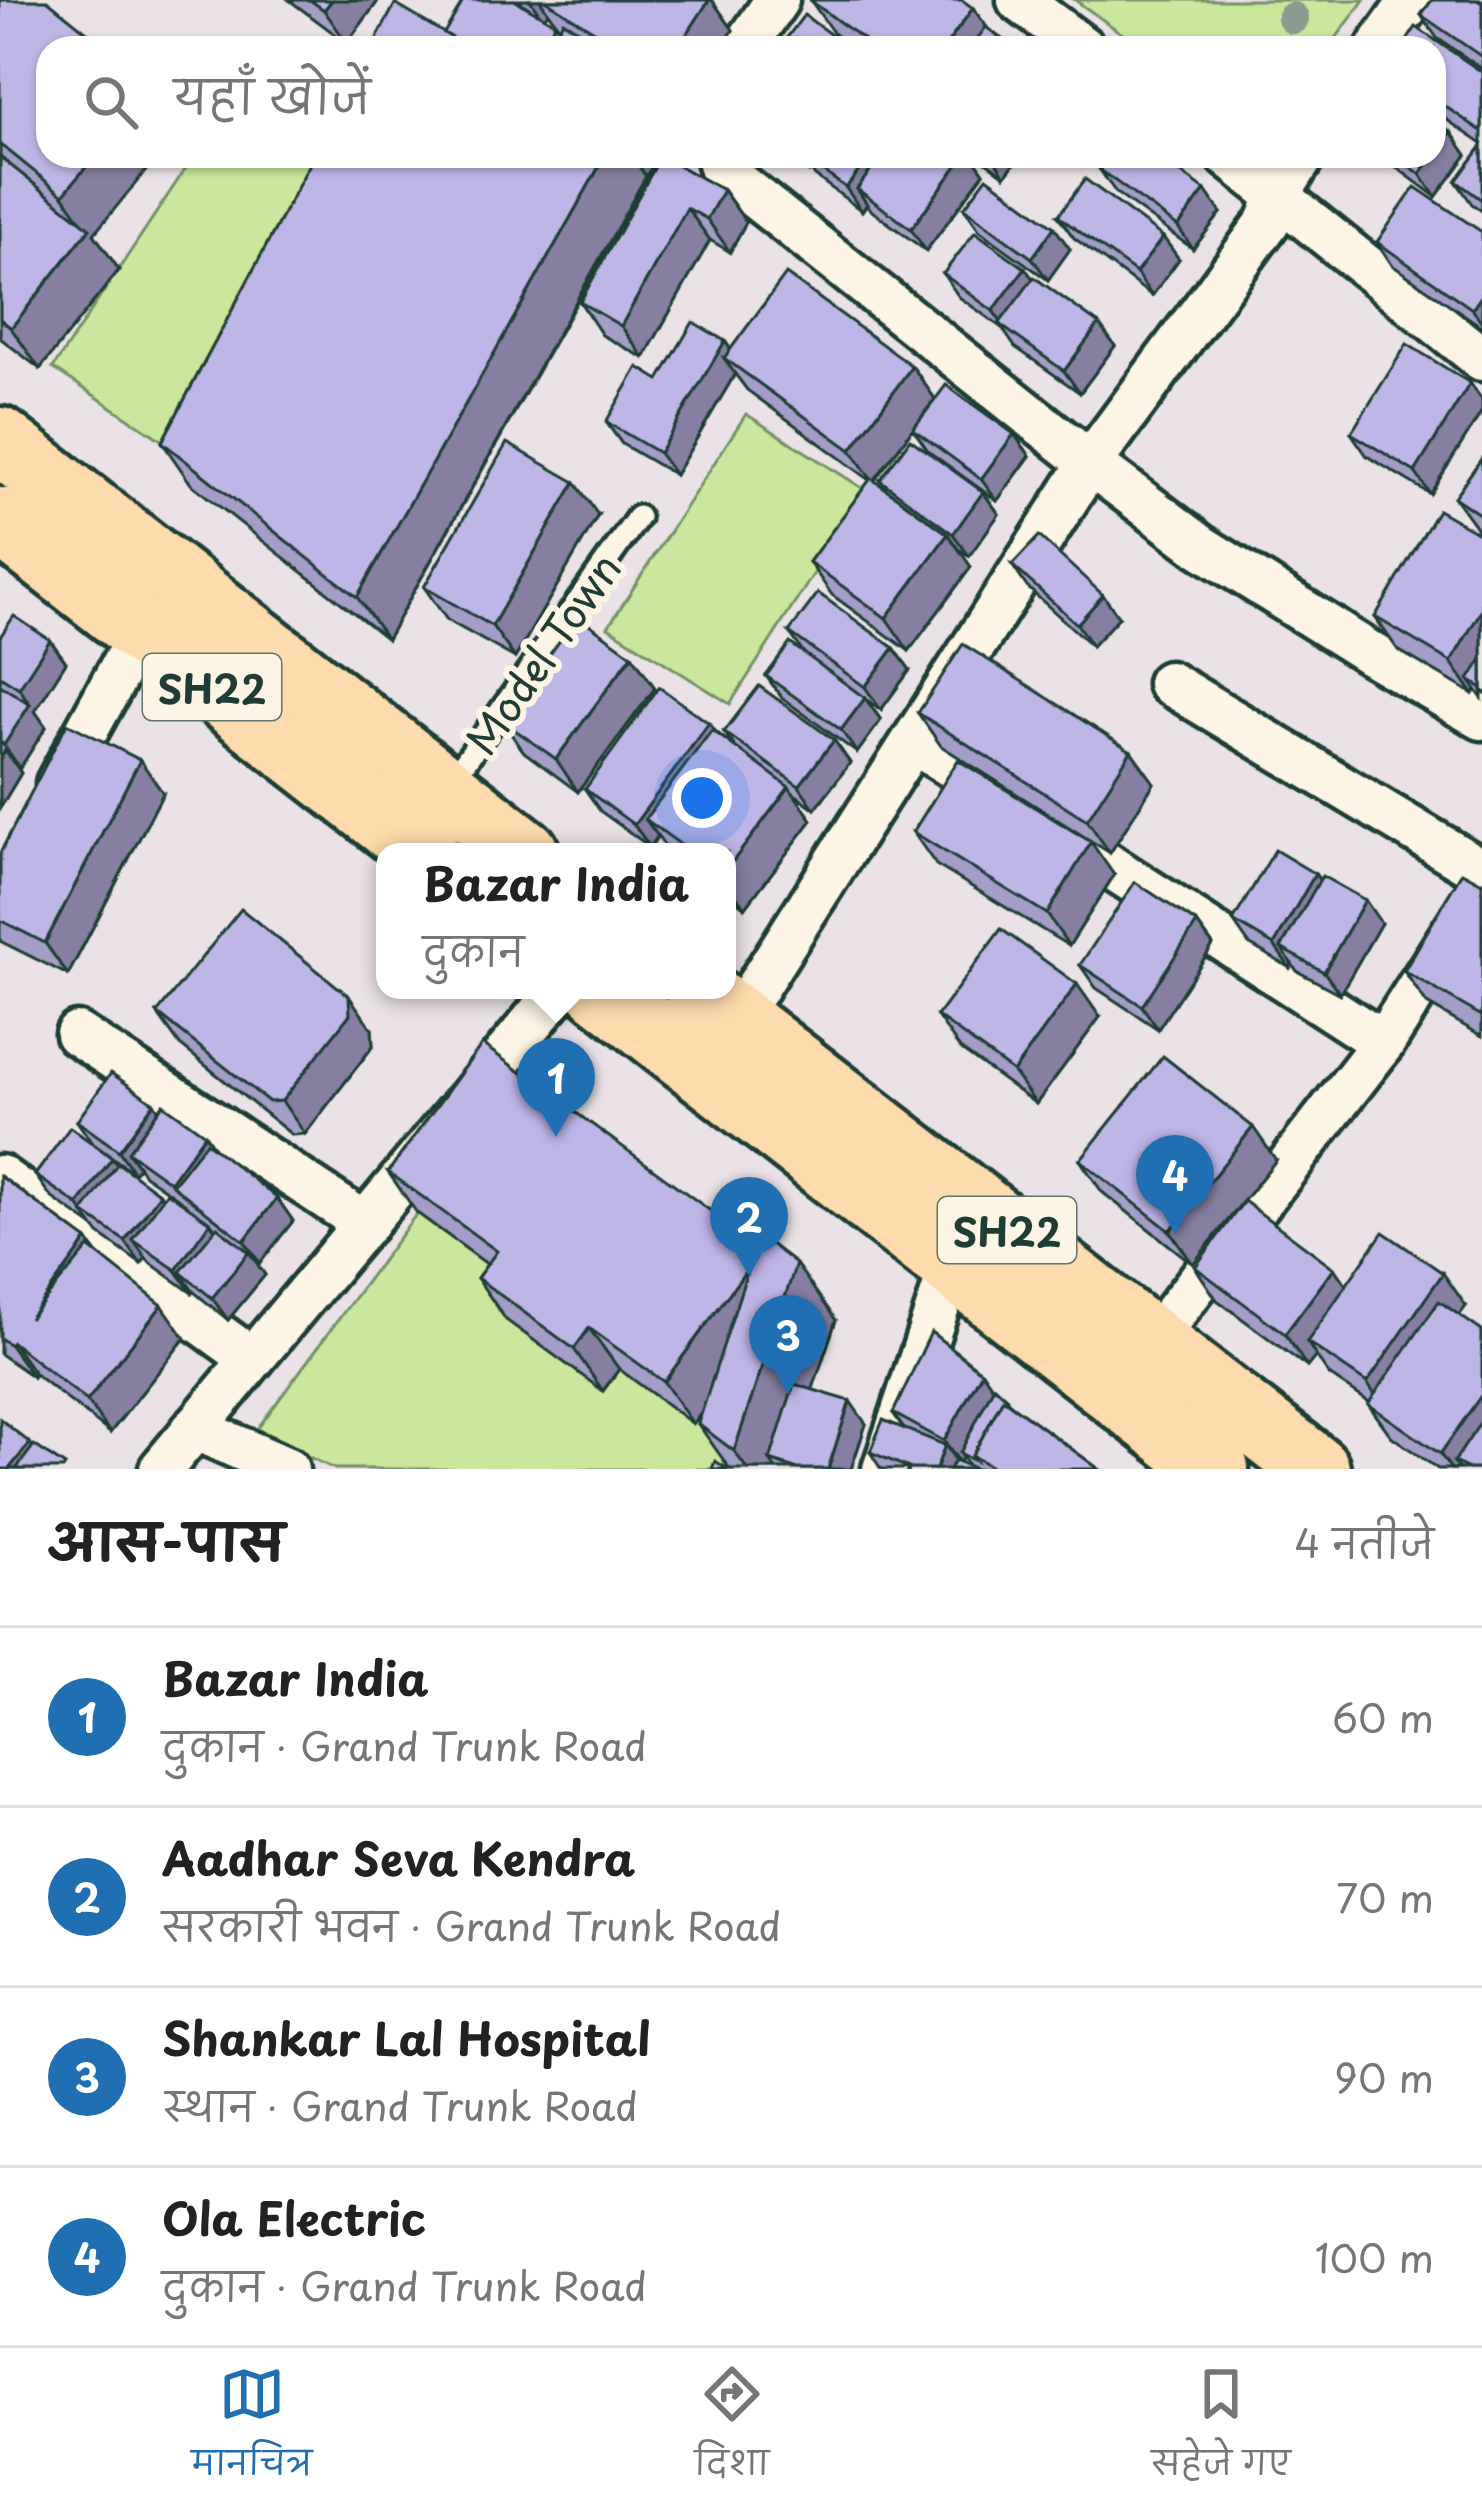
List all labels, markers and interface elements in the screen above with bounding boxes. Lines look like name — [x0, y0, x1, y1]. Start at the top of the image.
search box — [36, 36, 1446, 168]
text: यहाँ खोजें — [174, 61, 371, 129]
icon: search — [78, 69, 144, 135]
street label: Model Town — [449, 539, 635, 767]
road number: SH22 — [143, 654, 281, 720]
your location — [672, 768, 732, 828]
popup — [376, 843, 736, 999]
text: Bazar India — [423, 848, 689, 916]
text: दुकान — [423, 920, 524, 979]
pin: 1 — [517, 1038, 595, 1137]
pin: 4 — [1136, 1135, 1214, 1234]
pin: 2 — [710, 1177, 788, 1276]
road number: SH22 — [938, 1197, 1076, 1263]
pin: 3 — [749, 1295, 827, 1394]
text: आस-पास — [48, 1501, 284, 1578]
text: 4 नतीजे — [1294, 1512, 1434, 1571]
text: Bazar India — [162, 1643, 429, 1711]
text: 1 — [78, 1687, 96, 1746]
text: 60 m — [1332, 1687, 1434, 1746]
text: दुकान · Grand Trunk Road — [162, 1715, 647, 1774]
text: Aadhar Seva Kendra — [162, 1823, 635, 1891]
text: 2 — [73, 1867, 101, 1926]
text: 70 m — [1336, 1867, 1434, 1926]
text: सरकारी भवन · Grand Trunk Road — [162, 1895, 781, 1954]
text: Shankar Lal Hospital — [162, 2003, 651, 2071]
text: 3 — [74, 2047, 100, 2106]
text: 90 m — [1334, 2047, 1434, 2106]
text: स्थान · Grand Trunk Road — [162, 2075, 638, 2134]
text: Ola Electric — [162, 2183, 426, 2251]
text: 4 — [74, 2227, 100, 2286]
text: 100 m — [1315, 2227, 1434, 2286]
text: दुकान · Grand Trunk Road — [162, 2255, 647, 2314]
tab: मानचित्र — [191, 2361, 312, 2500]
tab: दिशा — [694, 2361, 769, 2500]
tab: सहेजे गए — [1152, 2361, 1291, 2500]

